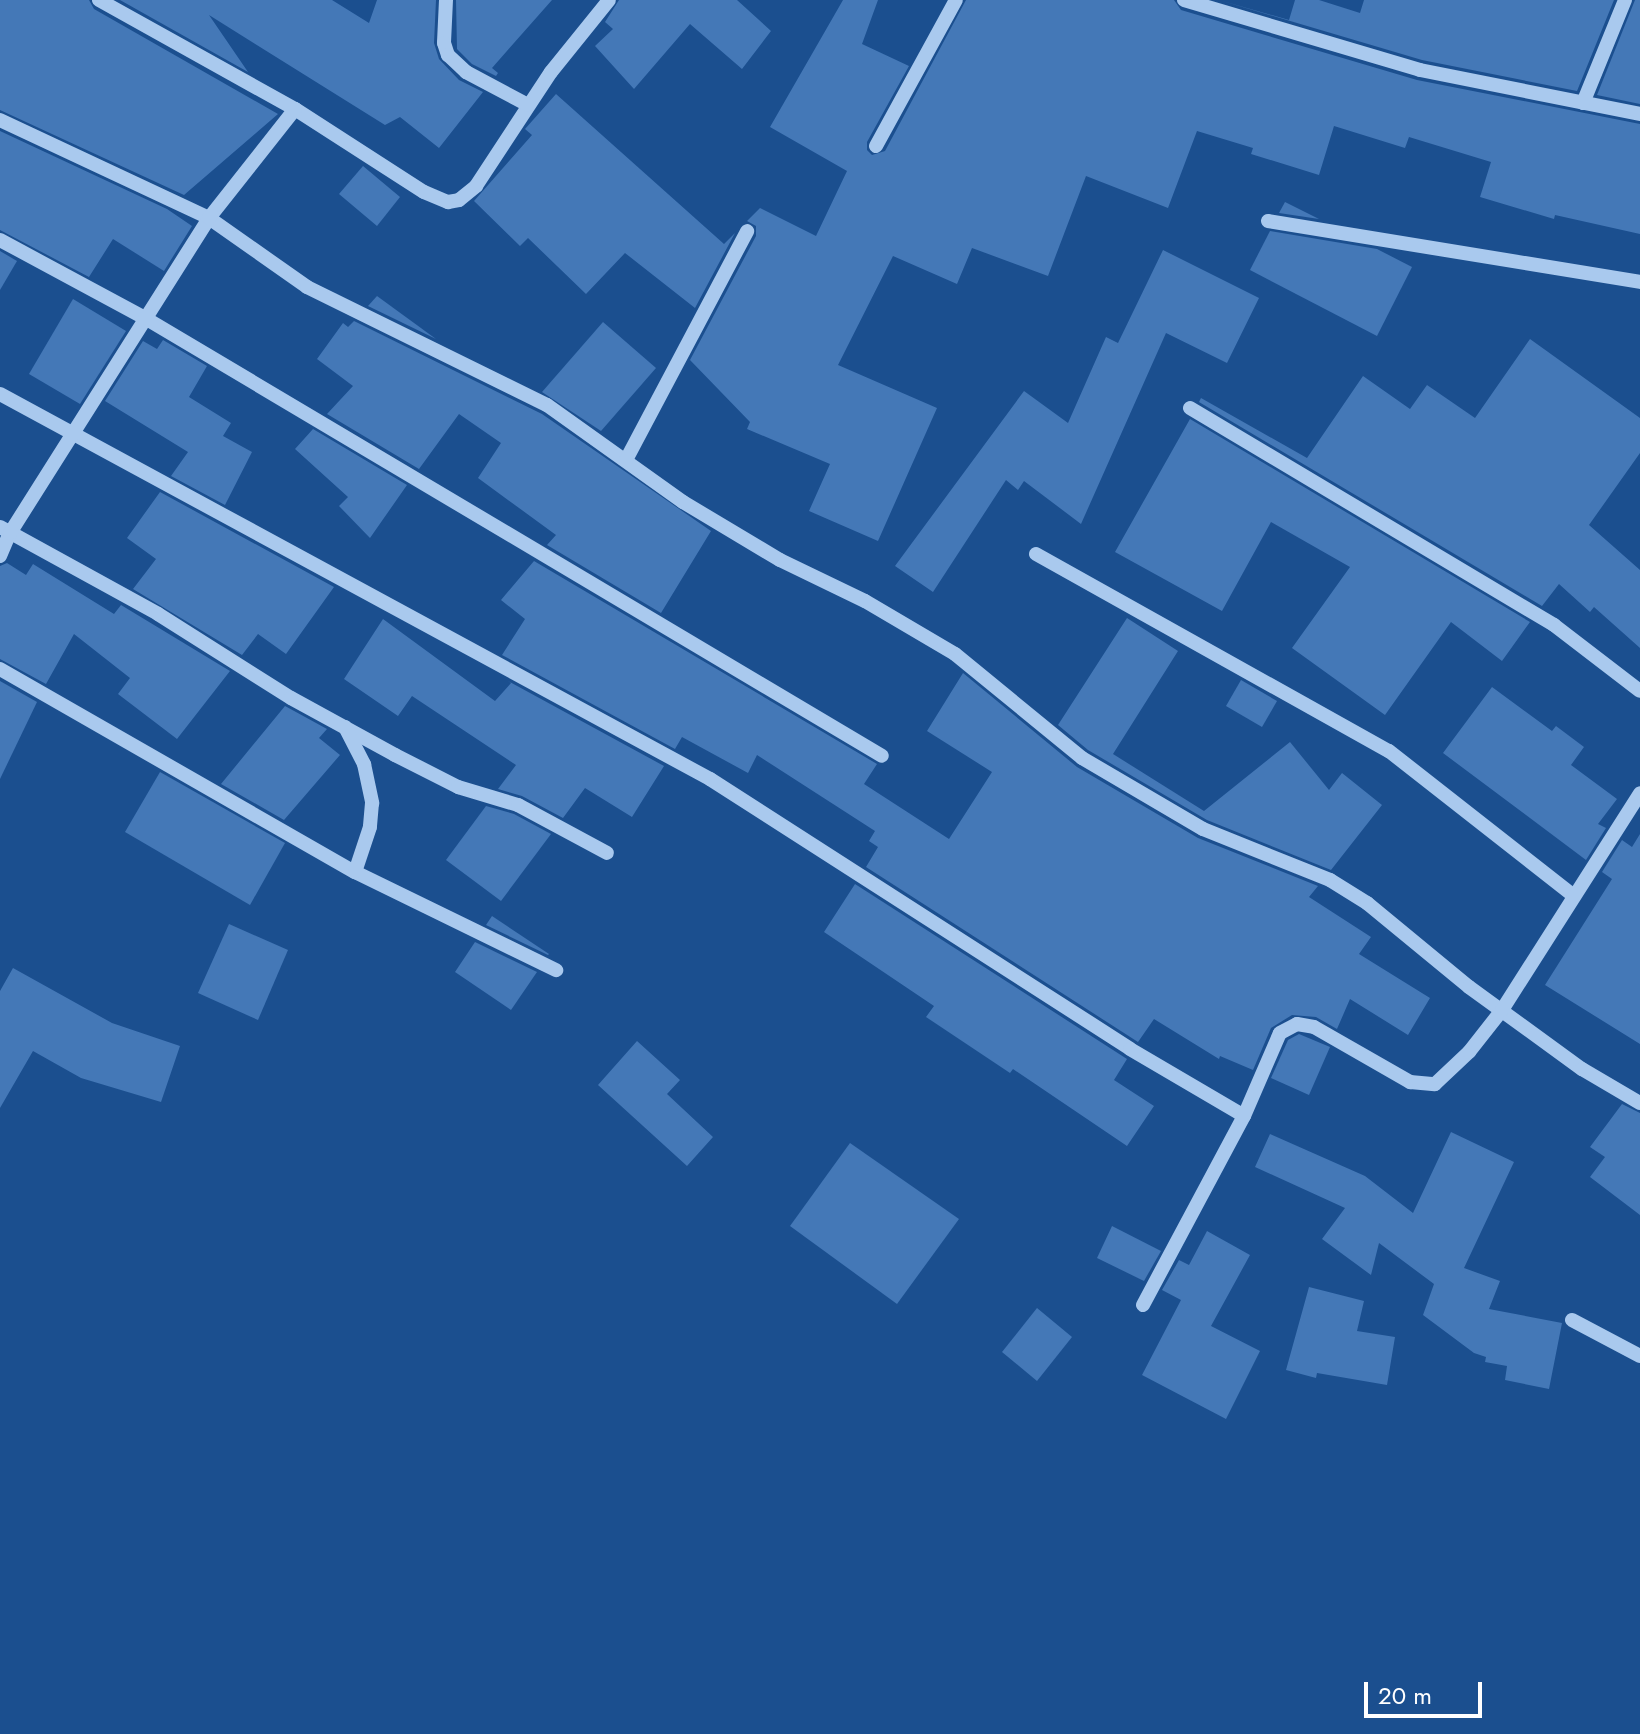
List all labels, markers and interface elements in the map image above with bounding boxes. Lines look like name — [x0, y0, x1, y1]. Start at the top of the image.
scale bar — [1368, 1666, 1486, 1716]
text: 20 m — [1378, 1678, 1432, 1713]

